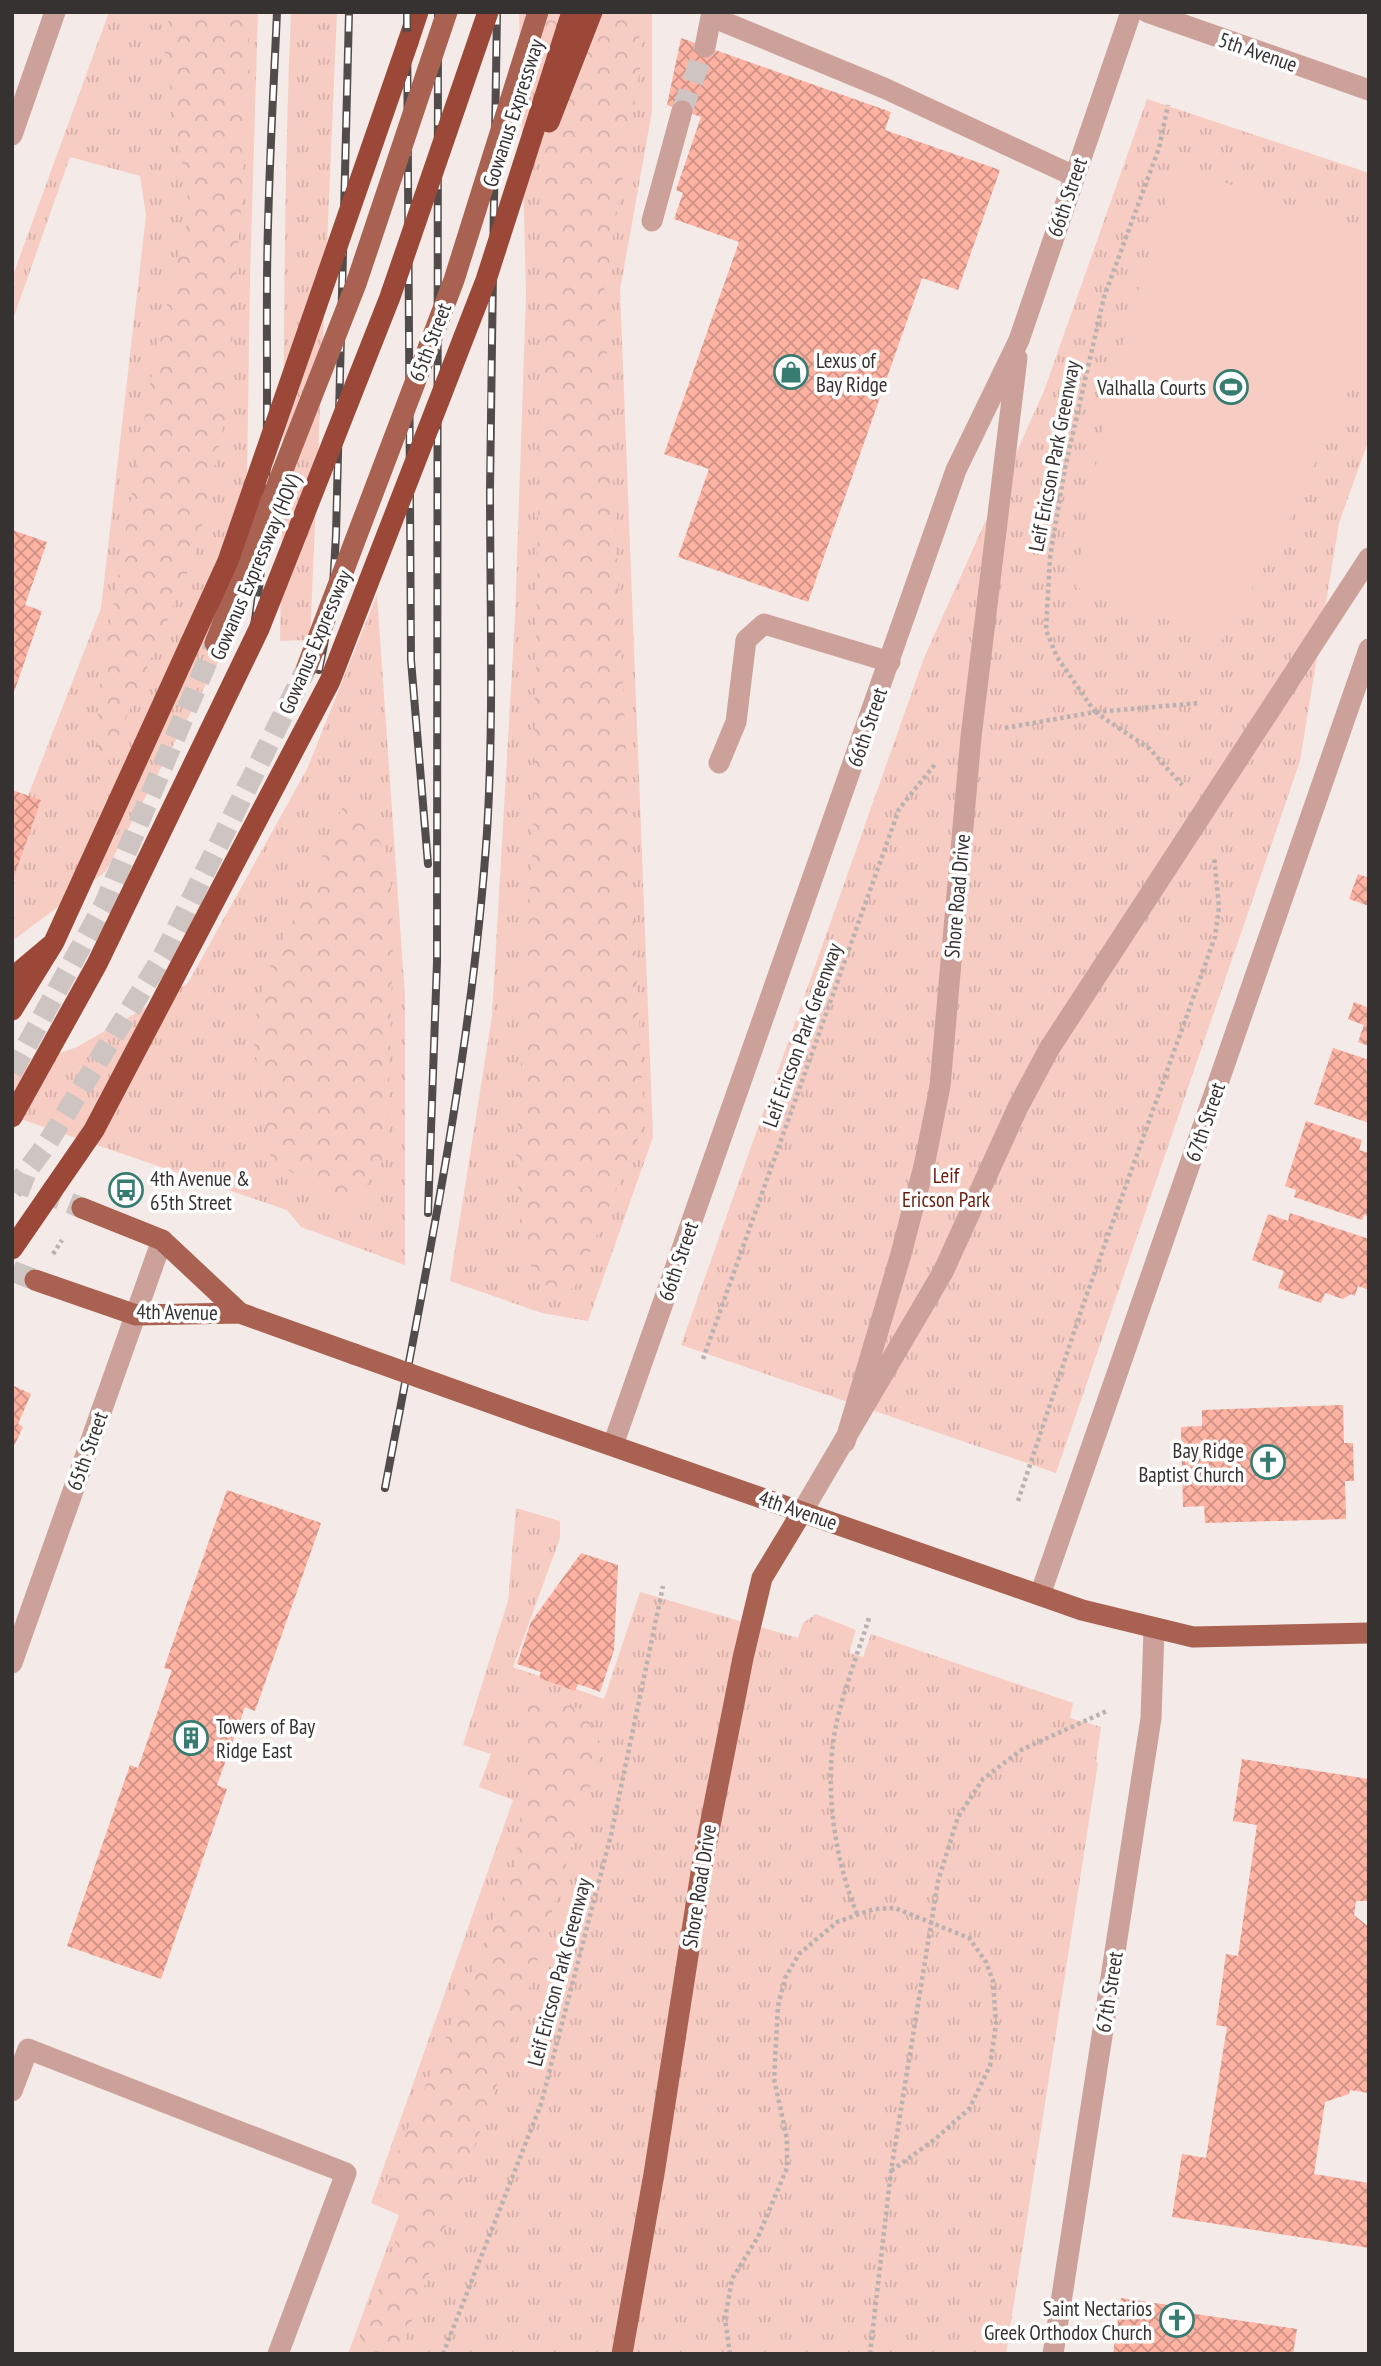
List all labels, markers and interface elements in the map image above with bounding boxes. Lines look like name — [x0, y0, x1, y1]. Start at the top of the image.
street label: 5th Avenue — [1215, 26, 1301, 78]
street label: Gowanus Expressway — [476, 36, 550, 190]
street label: 66th Street — [1041, 154, 1093, 240]
street label: 65th Street — [403, 299, 457, 385]
place label: Lexus of Bay Ridge — [816, 347, 888, 398]
shop icon: Lexus of Bay Ridge — [772, 353, 810, 391]
street label: Leif Ericson Park Greenway — [1022, 358, 1086, 554]
sports icon: Valhalla Courts — [1212, 368, 1250, 406]
place label: Valhalla Courts — [1096, 374, 1206, 401]
street label: Gowanus Expressway (HOV) — [204, 470, 306, 664]
street label: Gowanus Expressway — [272, 566, 358, 718]
street label: 66th Street — [841, 684, 893, 770]
street label: Shore Road Drive — [938, 833, 976, 959]
street label: Leif Ericson Park Greenway — [756, 939, 848, 1131]
street label: 67th Street — [1179, 1079, 1231, 1165]
park label: Leif Ericson Park — [902, 1162, 990, 1213]
place label: 4th Avenue & 65th Street — [150, 1165, 250, 1216]
bus stop icon: 4th Avenue & 65th Street — [107, 1171, 145, 1209]
street label: 66th Street — [652, 1218, 704, 1304]
street label: 4th Avenue — [136, 1298, 218, 1326]
street label: 65th Street — [60, 1408, 114, 1494]
place label: Bay Ridge Baptist Church — [1138, 1437, 1244, 1488]
church icon: Bay Ridge Baptist Church — [1249, 1443, 1287, 1481]
street label: 4th Avenue — [755, 1484, 841, 1536]
place label: Towers of Bay Ridge East — [216, 1713, 315, 1764]
building icon: Towers of Bay Ridge East — [172, 1719, 210, 1757]
street label: Shore Road Drive — [676, 1822, 722, 1950]
street label: Leif Ericson Park Greenway — [521, 1875, 597, 2069]
street label: 67th Street — [1089, 1949, 1129, 2034]
place label: Saint Nectarios Greek Orthodox Church — [984, 2295, 1152, 2346]
church icon: Saint Nectarios Greek Orthodox Church — [1158, 2301, 1196, 2339]

